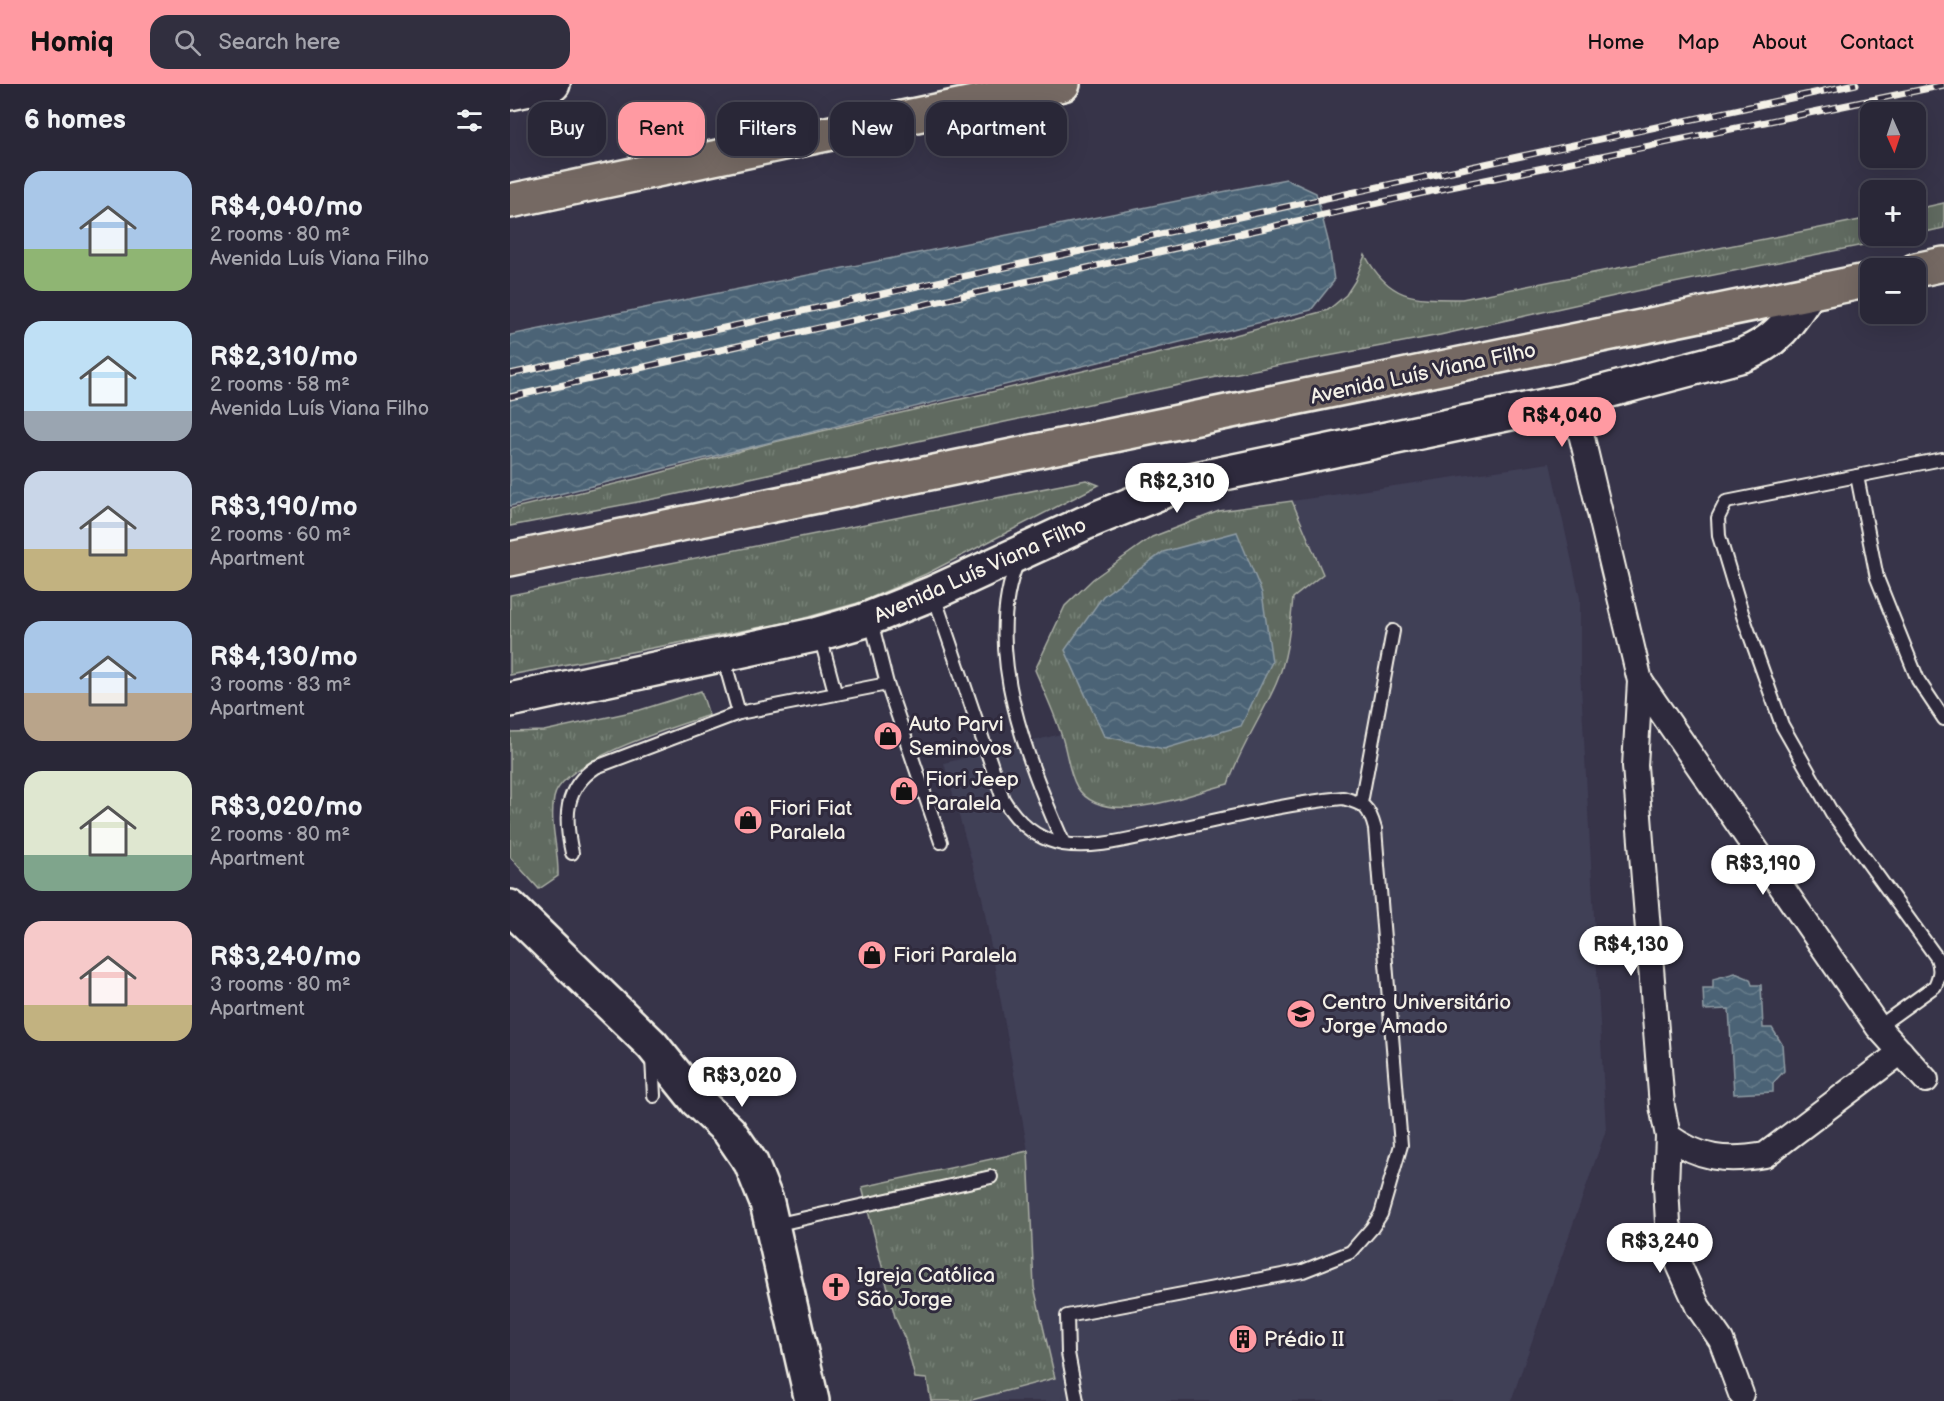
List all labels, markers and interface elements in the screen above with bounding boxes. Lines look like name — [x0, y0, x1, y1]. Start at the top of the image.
search box — [150, 15, 570, 69]
text: Homiq — [30, 26, 114, 59]
icon: search — [171, 26, 204, 59]
text: Search here — [219, 29, 340, 56]
text: Home — [1587, 30, 1644, 55]
text: Map — [1677, 30, 1719, 55]
text: About — [1752, 30, 1807, 55]
text: Contact — [1840, 30, 1914, 55]
chip: Buy — [528, 102, 606, 156]
chip: Rent — [618, 102, 705, 156]
chip: Filters — [717, 102, 818, 156]
chip: New — [830, 102, 914, 156]
chip: Apartment — [926, 102, 1067, 156]
north arrow — [1860, 102, 1926, 168]
map controls — [1860, 102, 1926, 324]
icon: filters — [453, 104, 486, 137]
text: 6 homes — [24, 105, 126, 136]
button: + — [1860, 180, 1926, 246]
text: R$4,040/mo — [210, 192, 363, 223]
icon: home — [72, 195, 144, 267]
text: 2 rooms · 80 m² — [210, 223, 350, 247]
text: Avenida Luís Viana Filho — [210, 247, 429, 271]
button: − — [1860, 258, 1926, 324]
street label: Avenida Luís Viana Filho — [1308, 337, 1538, 410]
text: R$2,310/mo — [210, 342, 358, 373]
icon: home — [72, 345, 144, 417]
text: 2 rooms · 58 m² — [210, 373, 350, 397]
text: Avenida Luís Viana Filho — [210, 397, 429, 421]
pin: R$4,040 — [1507, 397, 1617, 448]
text: R$4,040 — [1522, 404, 1602, 428]
pin: R$2,310 — [1122, 463, 1232, 514]
text: R$2,310 — [1139, 470, 1215, 494]
text: R$3,190/mo — [210, 492, 357, 523]
icon: home — [72, 495, 144, 567]
street label: Avenida Luís Viana Filho — [870, 512, 1090, 629]
text: 2 rooms · 60 m² — [210, 523, 351, 547]
text: Apartment — [210, 547, 305, 571]
text: R$4,130/mo — [210, 642, 358, 673]
icon: home — [72, 645, 144, 717]
text: 3 rooms · 83 m² — [210, 673, 351, 697]
text: Apartment — [210, 697, 305, 721]
place label: Auto Parvi Seminovos — [909, 712, 1012, 761]
shop icon: Auto Parvi Seminovos — [872, 720, 904, 752]
place label: Fiori Jeep Paralela — [925, 767, 1019, 816]
shop icon: Fiori Jeep Paralela — [888, 775, 920, 807]
text: R$3,020/mo — [210, 792, 363, 823]
icon: home — [72, 795, 144, 867]
place label: Fiori Fiat Paralela — [769, 796, 853, 845]
shop icon: Fiori Fiat Paralela — [732, 804, 764, 836]
text: 2 rooms · 80 m² — [210, 823, 350, 847]
pin: R$3,190 — [1708, 845, 1818, 896]
text: Apartment — [210, 847, 305, 871]
text: R$3,190 — [1725, 852, 1801, 876]
pin: R$4,130 — [1576, 926, 1686, 977]
text: R$4,130 — [1593, 933, 1669, 957]
shop icon: Fiori Paralela — [856, 939, 888, 971]
text: R$3,240/mo — [210, 942, 361, 973]
place label: Fiori Paralela — [893, 943, 1017, 968]
icon: home — [72, 945, 144, 1017]
text: 3 rooms · 80 m² — [210, 973, 351, 997]
place label: Centro Universitário Jorge Amado — [1322, 990, 1511, 1039]
text: Apartment — [210, 997, 305, 1021]
school or university icon: Centro Universitário Jorge Amado — [1285, 998, 1317, 1030]
pin: R$3,020 — [687, 1057, 797, 1108]
text: R$3,020 — [702, 1064, 782, 1088]
pin: R$3,240 — [1605, 1223, 1715, 1274]
text: R$3,240 — [1621, 1230, 1699, 1254]
place label: Igreja Católica São Jorge — [857, 1263, 995, 1312]
church icon: Igreja Católica São Jorge — [820, 1271, 852, 1303]
building icon: Prédio II — [1227, 1323, 1259, 1355]
place label: Prédio II — [1264, 1327, 1345, 1352]

